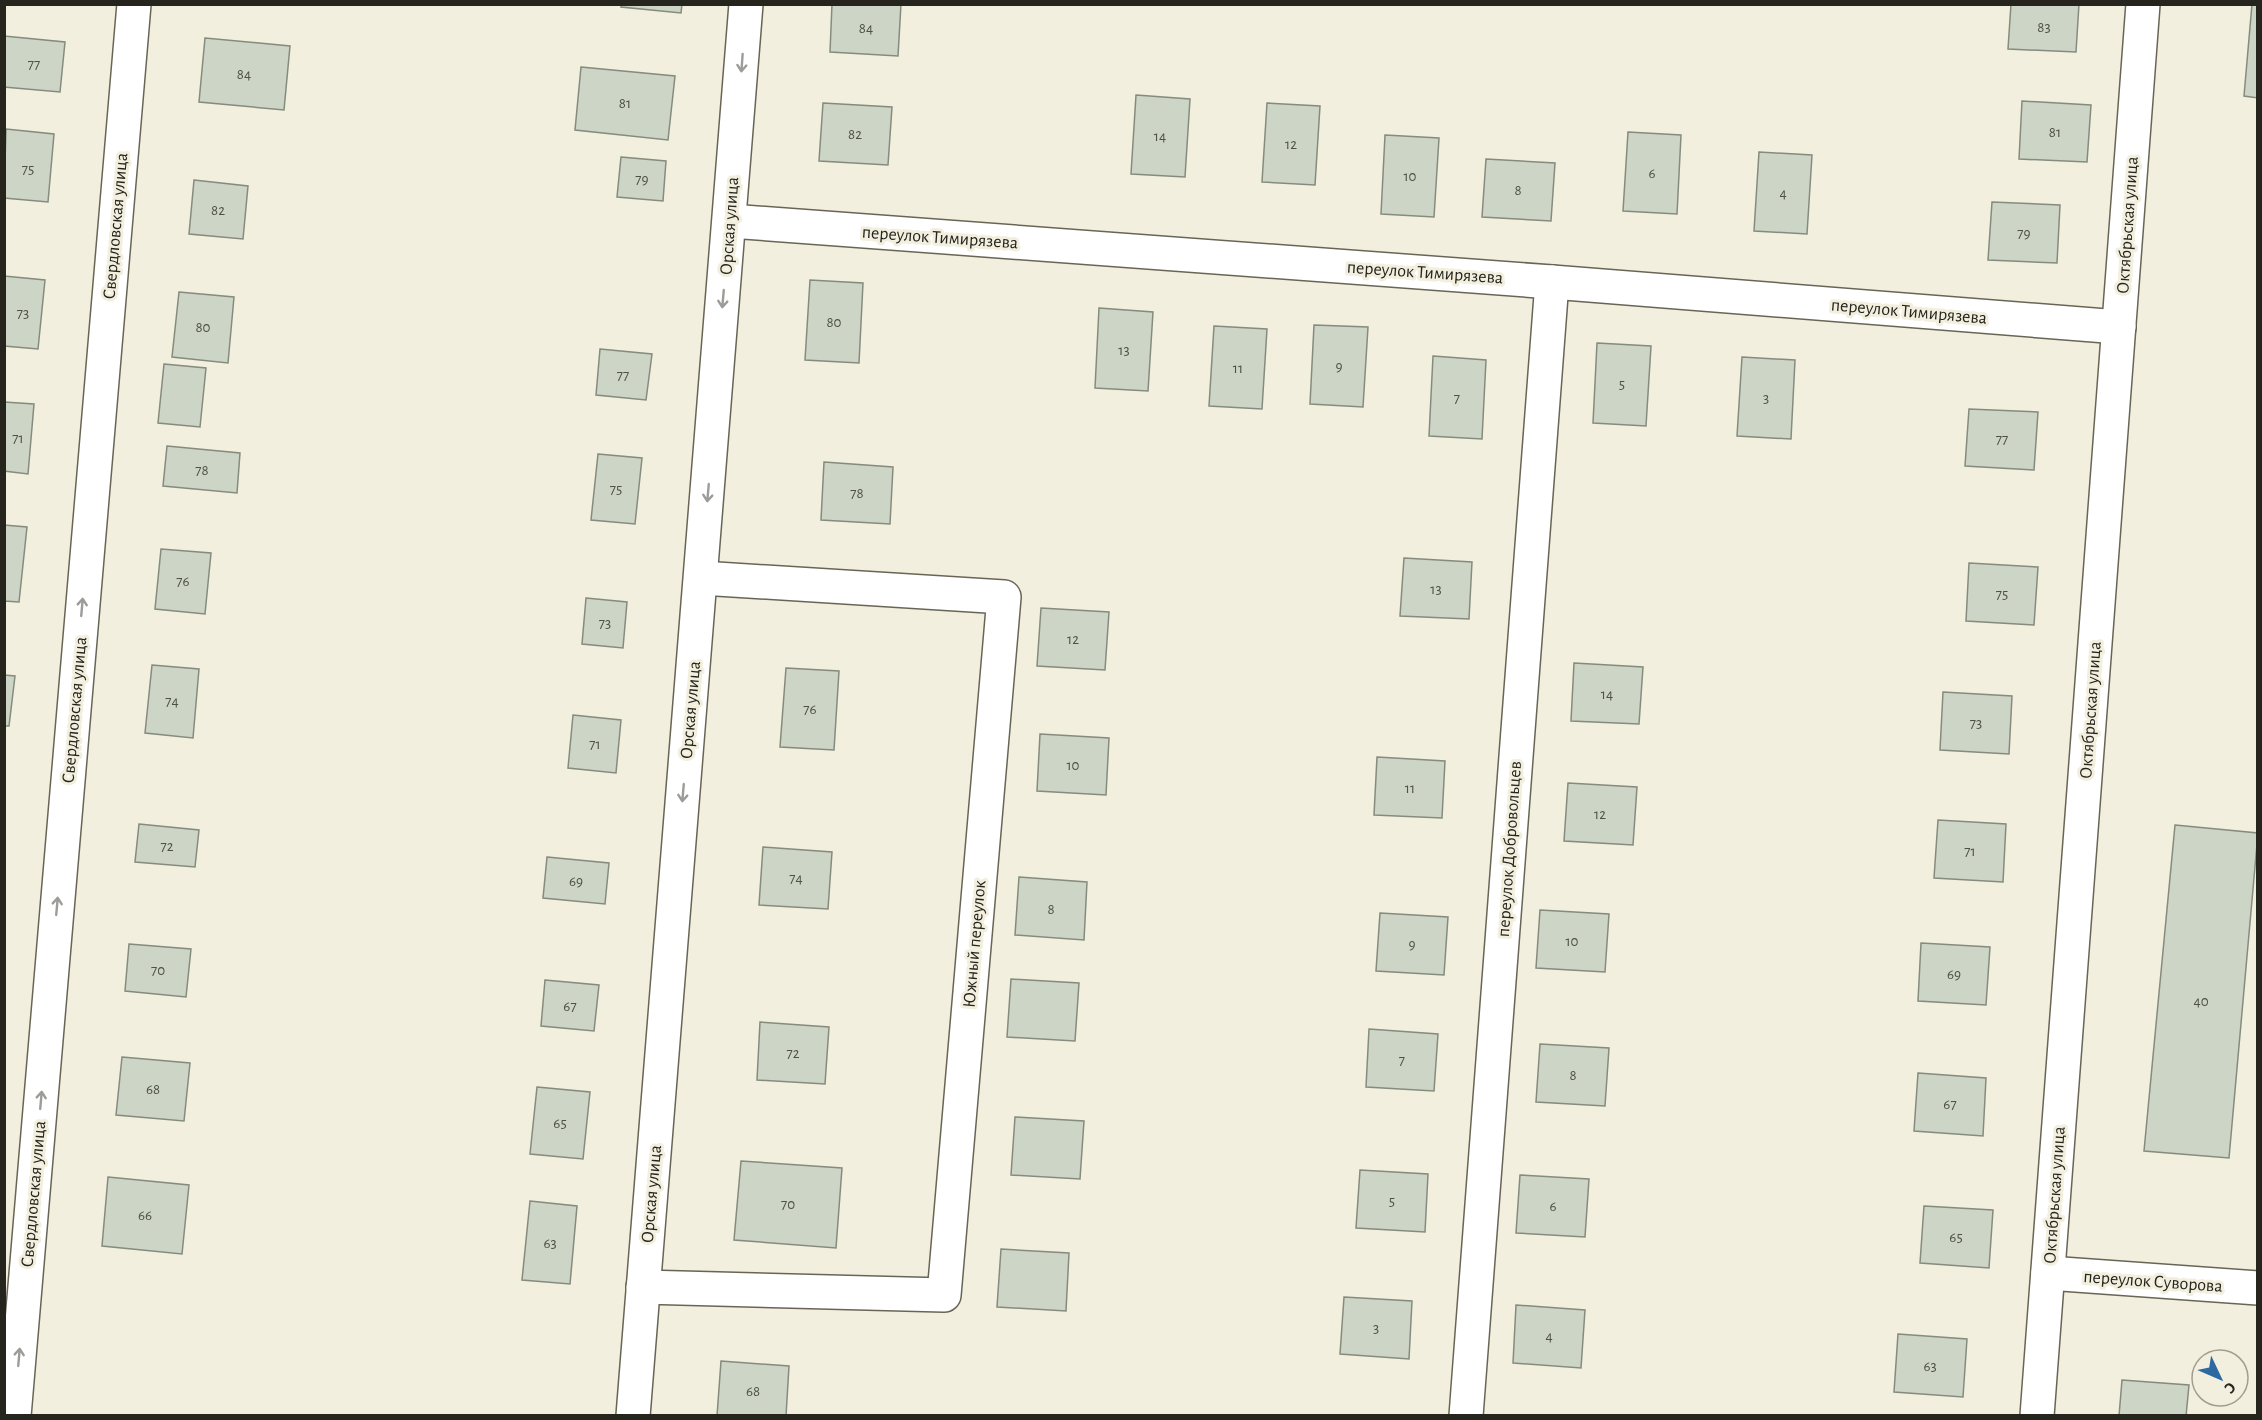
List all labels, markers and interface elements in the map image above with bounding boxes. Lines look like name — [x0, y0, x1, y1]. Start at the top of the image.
house number: 83 — [2037, 20, 2051, 35]
house number: 84 — [859, 21, 873, 36]
one-way arrow — [736, 52, 747, 72]
house number: 77 — [28, 57, 40, 72]
house number: 84 — [237, 67, 251, 82]
house number: 81 — [619, 96, 631, 111]
house number: 81 — [2049, 125, 2061, 140]
house number: 82 — [848, 127, 862, 142]
house number: 14 — [1154, 129, 1166, 144]
house number: 12 — [1285, 137, 1297, 152]
street label: Свердловская улица — [101, 152, 131, 300]
street label: Октябрьская улица — [2113, 156, 2142, 294]
house number: 75 — [22, 162, 34, 177]
house number: 6 — [1648, 166, 1656, 181]
house number: 10 — [1403, 169, 1417, 184]
house number: 79 — [635, 172, 649, 187]
street label: Орская улица — [718, 176, 742, 276]
house number: 8 — [1514, 183, 1522, 198]
house number: 4 — [1779, 186, 1787, 201]
house number: 82 — [211, 203, 225, 218]
street label: переулок Тимирязева — [861, 224, 1019, 252]
house number: 79 — [2017, 226, 2031, 241]
street label: переулок Тимирязева — [1346, 259, 1504, 287]
one-way arrow — [718, 289, 729, 309]
street label: переулок Тимирязева — [1830, 296, 1988, 328]
house number: 73 — [17, 306, 29, 321]
house number: 80 — [826, 315, 842, 330]
house number: 80 — [195, 320, 211, 335]
house number: 13 — [1118, 343, 1130, 358]
house number: 9 — [1335, 359, 1343, 374]
house number: 11 — [1233, 361, 1243, 376]
house number: 77 — [617, 368, 629, 383]
house number: 5 — [1619, 377, 1625, 392]
house number: 7 — [1454, 391, 1460, 406]
house number: 3 — [1763, 391, 1769, 406]
house number: 71 — [12, 431, 24, 446]
house number: 77 — [1996, 432, 2008, 447]
house number: 78 — [195, 463, 209, 478]
house number: 75 — [610, 482, 622, 497]
one-way arrow — [702, 483, 713, 503]
house number: 78 — [850, 486, 864, 501]
house number: 76 — [176, 574, 190, 589]
house number: 13 — [1430, 582, 1442, 597]
house number: 75 — [1996, 587, 2008, 602]
one-way arrow — [77, 597, 88, 617]
house number: 73 — [599, 616, 611, 631]
house number: 12 — [1067, 632, 1079, 647]
street label: Свердловская улица — [60, 636, 90, 784]
street label: Октябрьская улица — [2076, 641, 2105, 779]
street label: Орская улица — [678, 660, 704, 760]
house number: 14 — [1601, 687, 1613, 702]
house number: 74 — [165, 694, 179, 709]
house number: 76 — [803, 702, 817, 717]
house number: 73 — [1970, 716, 1982, 731]
house number: 71 — [589, 737, 601, 752]
house number: 10 — [1066, 758, 1080, 773]
street label: переулок Добровольцев — [1494, 760, 1525, 938]
house number: 11 — [1405, 781, 1415, 796]
one-way arrow — [678, 782, 689, 802]
house number: 12 — [1594, 807, 1606, 822]
house number: 72 — [160, 839, 174, 854]
house number: 71 — [1964, 844, 1976, 859]
house number: 74 — [789, 871, 803, 886]
house number: 69 — [569, 874, 583, 889]
street label: Южный переулок — [960, 879, 990, 1009]
one-way arrow — [52, 896, 63, 916]
house number: 8 — [1047, 902, 1055, 917]
house number: 10 — [1565, 934, 1579, 949]
house number: 9 — [1408, 937, 1416, 952]
house number: 70 — [151, 963, 165, 978]
house number: 69 — [1947, 967, 1961, 982]
house number: 40 — [2193, 994, 2209, 1009]
house number: 67 — [563, 999, 577, 1014]
house number: 72 — [786, 1046, 800, 1061]
house number: 7 — [1399, 1053, 1405, 1068]
house number: 8 — [1569, 1068, 1577, 1083]
house number: 68 — [146, 1082, 160, 1097]
one-way arrow — [35, 1091, 46, 1111]
house number: 67 — [1943, 1097, 1957, 1112]
house number: 65 — [553, 1116, 567, 1131]
street label: Свердловская улица — [19, 1120, 49, 1268]
street label: Октябрьская улица — [2040, 1126, 2069, 1264]
street label: Орская улица — [639, 1144, 665, 1244]
house number: 5 — [1389, 1194, 1395, 1209]
house number: 70 — [781, 1197, 795, 1212]
house number: 6 — [1549, 1199, 1557, 1214]
house number: 66 — [138, 1208, 152, 1223]
house number: 65 — [1949, 1230, 1963, 1245]
house number: 63 — [543, 1236, 557, 1251]
street label: переулок Суворова — [2083, 1268, 2223, 1296]
house number: 3 — [1373, 1321, 1379, 1336]
house number: 4 — [1545, 1329, 1553, 1344]
one-way arrow — [14, 1348, 25, 1368]
north arrow — [2190, 1348, 2250, 1408]
house number: 63 — [1923, 1359, 1937, 1374]
text: С — [2221, 1379, 2239, 1397]
house number: 68 — [746, 1384, 760, 1399]

